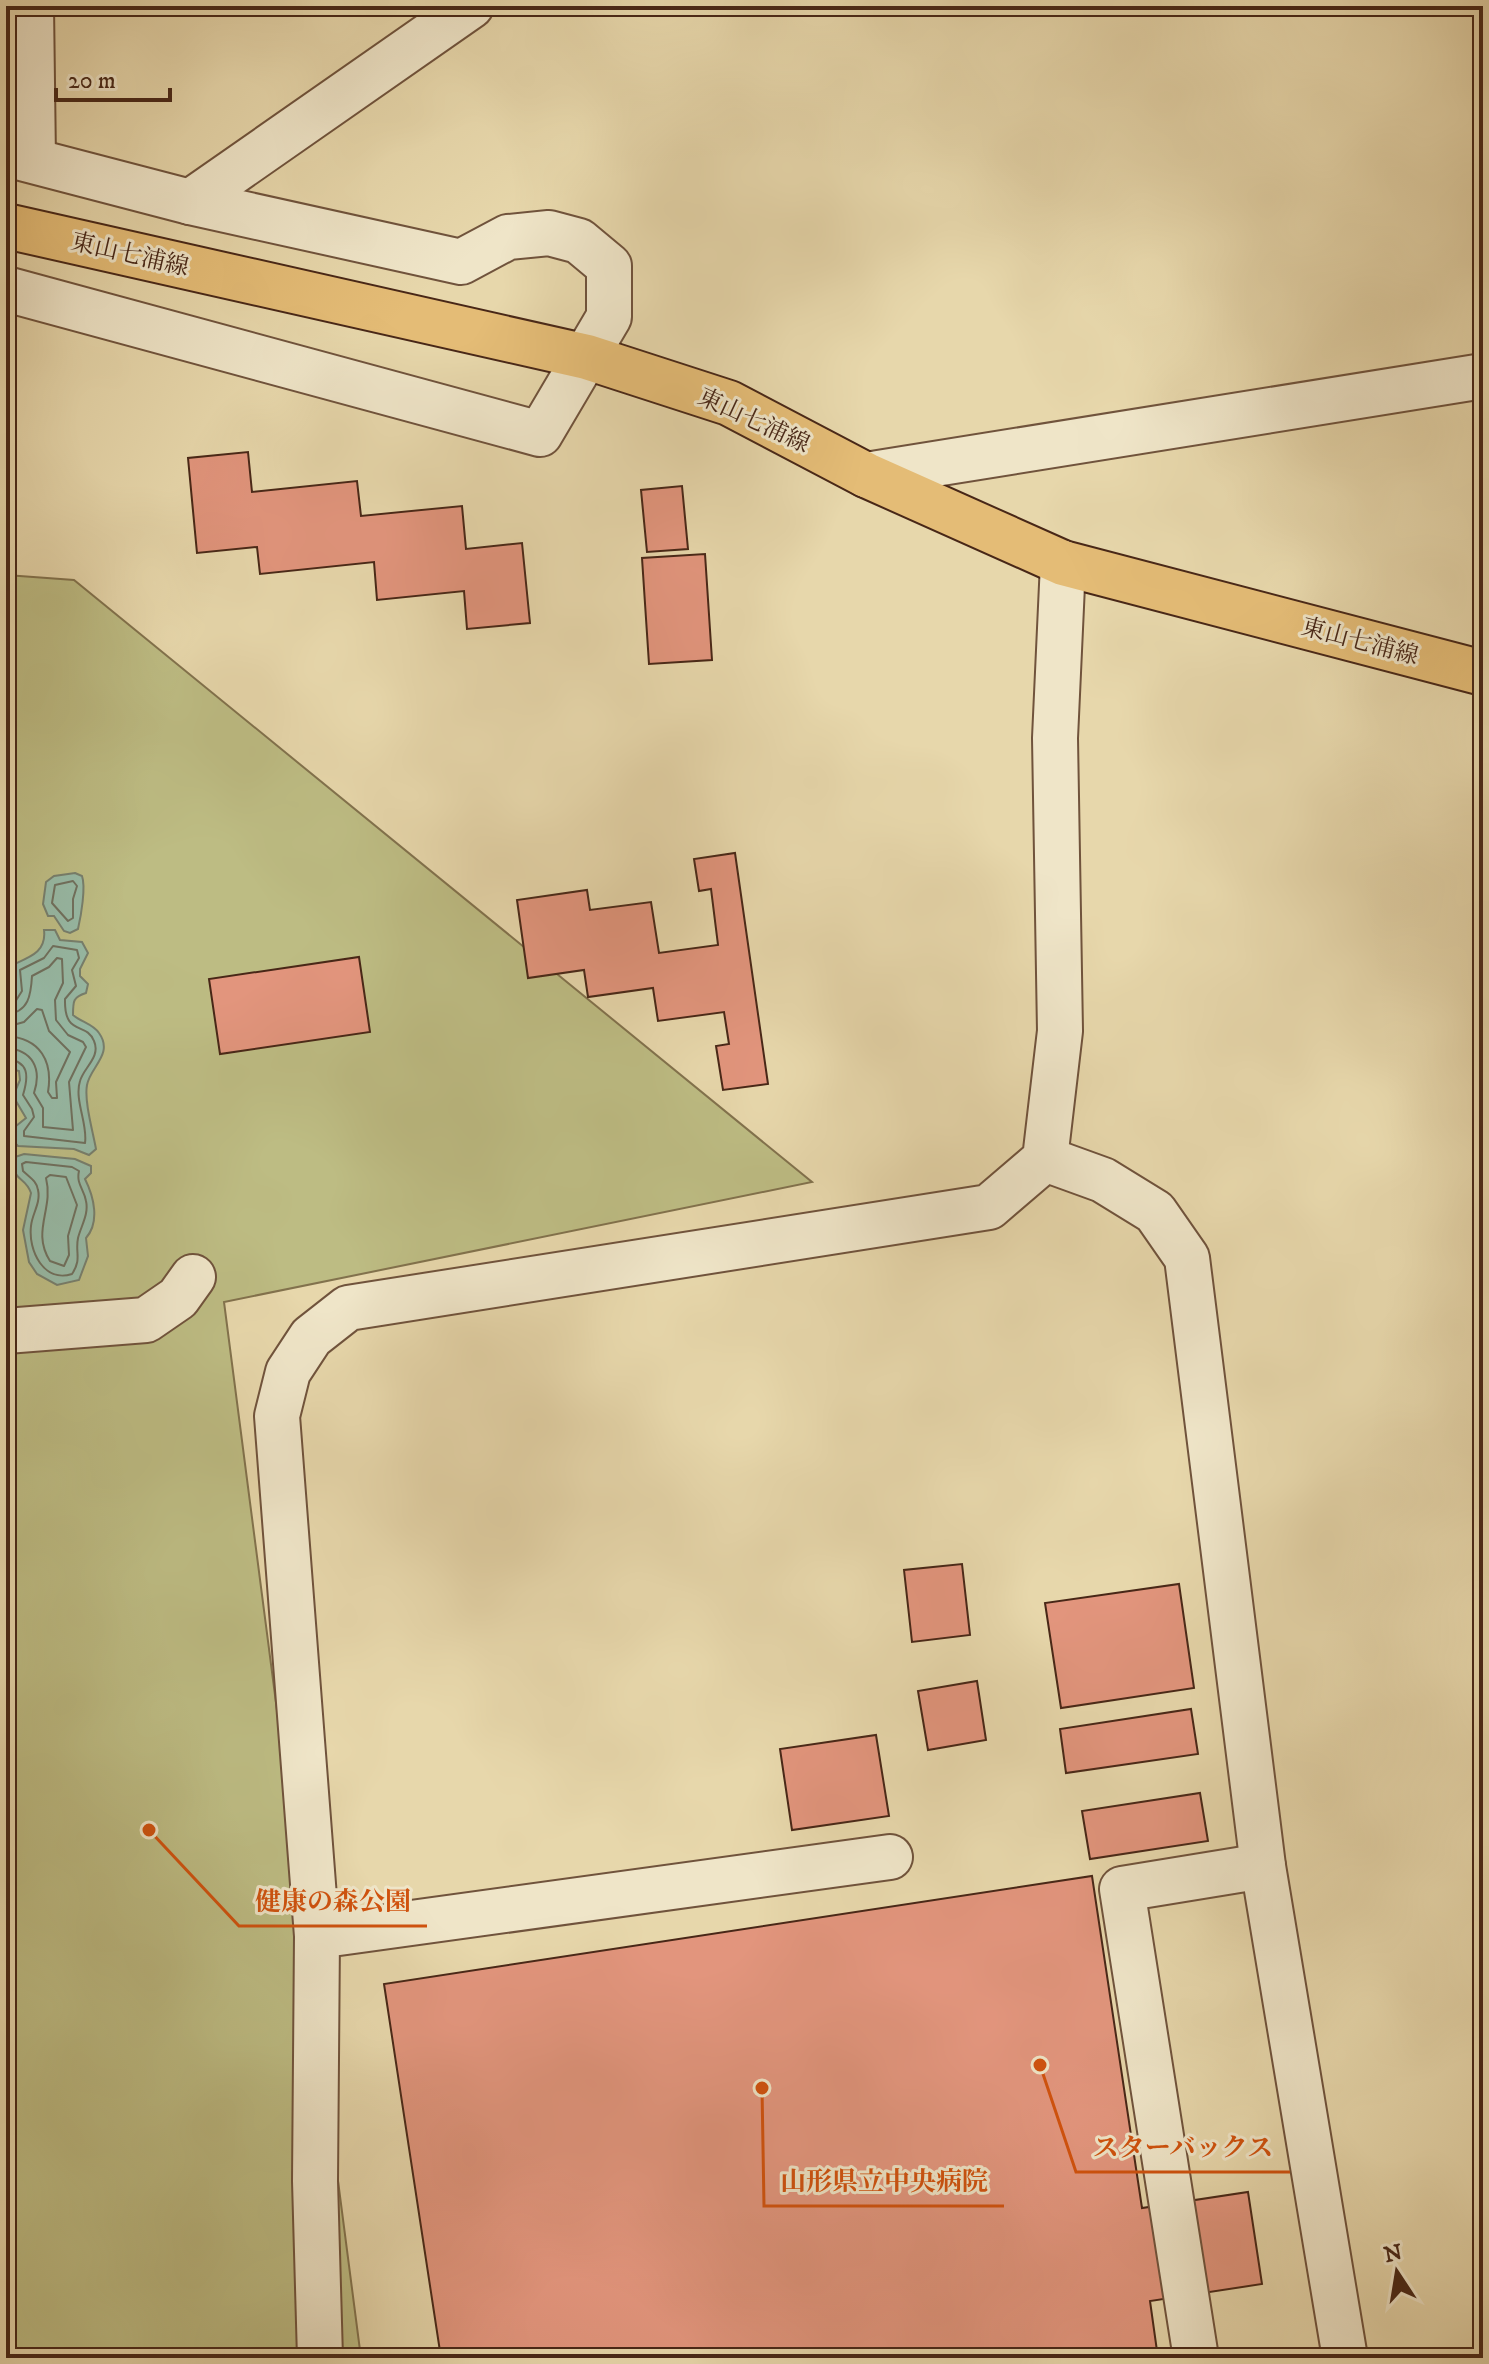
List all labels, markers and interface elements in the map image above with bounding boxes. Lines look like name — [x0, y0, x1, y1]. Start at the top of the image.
scale bar — [56, 52, 170, 102]
text: 20 m — [68, 66, 116, 96]
street label: 東山七浦線 — [68, 227, 192, 283]
street label: 東山七浦線 — [693, 382, 814, 460]
street label: 東山七浦線 — [1298, 612, 1422, 672]
callout: 健康の森公園 — [239, 1876, 427, 1926]
text: 健康の森公園 — [255, 1886, 411, 1919]
callout: スターバックス — [1076, 2122, 1290, 2172]
text: スターバックス — [1093, 2132, 1273, 2165]
callout: 山形県立中央病院 — [764, 2156, 1004, 2206]
text: 山形県立中央病院 — [780, 2166, 988, 2199]
north arrow — [1357, 2232, 1437, 2312]
text: N — [1382, 2239, 1405, 2269]

